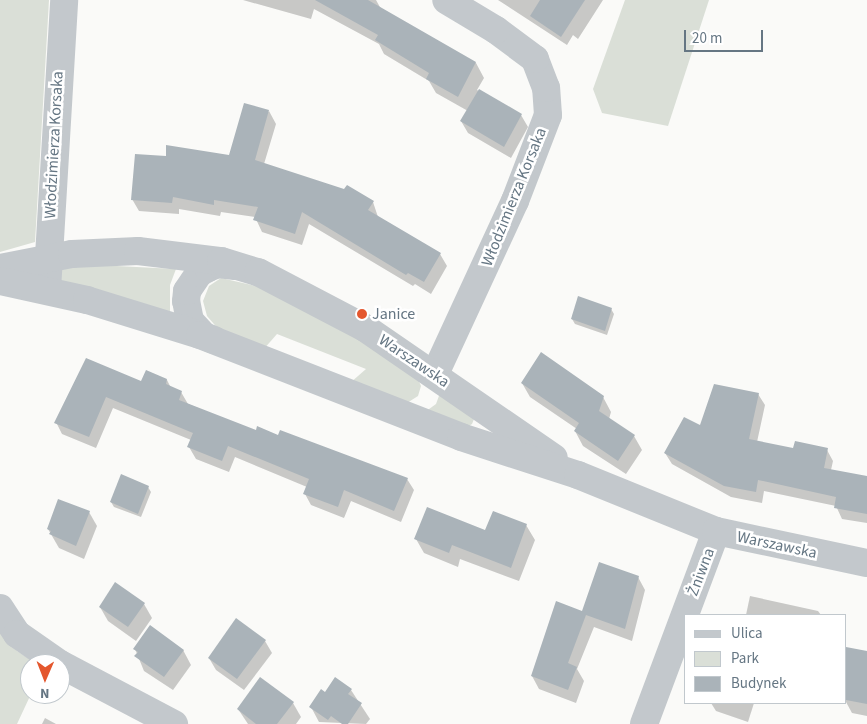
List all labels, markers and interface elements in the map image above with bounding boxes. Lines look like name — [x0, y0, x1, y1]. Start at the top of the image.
scale bar — [687, 20, 766, 52]
text: 20 m — [692, 28, 722, 49]
street label: Włodzimierza Korsaka — [41, 71, 67, 219]
street label: Włodzimierza Korsaka — [477, 125, 551, 269]
place label: Janice — [372, 304, 415, 324]
marker: Janice — [356, 308, 368, 320]
street label: Warszawska — [375, 330, 453, 392]
street label: Warszawska — [735, 527, 819, 563]
street label: Żniwna — [683, 545, 719, 599]
legend — [684, 614, 847, 704]
text: Ulica — [731, 623, 762, 644]
text: Park — [731, 648, 759, 669]
north arrow — [20, 654, 70, 704]
text: Budynek — [731, 673, 786, 694]
text: N — [40, 683, 50, 703]

